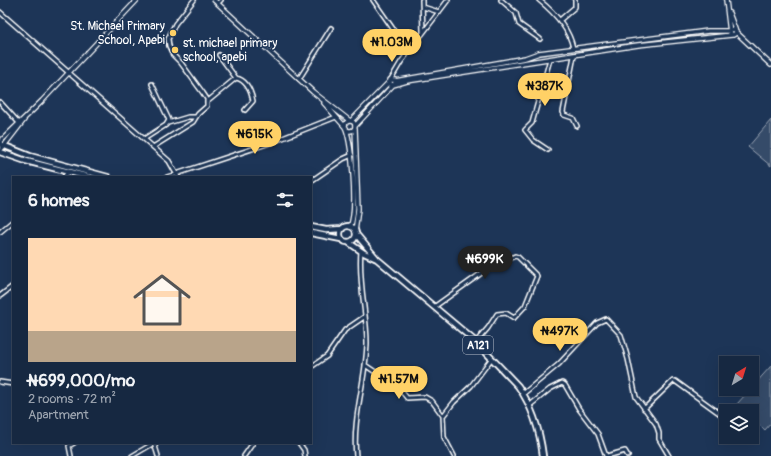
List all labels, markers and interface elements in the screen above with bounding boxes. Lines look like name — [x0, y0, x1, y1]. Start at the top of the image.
place label: St. Michael Primary School, Apebi — [70, 19, 165, 48]
marker: St. Michael Primary School, Apebi — [168, 28, 178, 38]
pin: ₦1.03M — [359, 29, 425, 63]
text: ₦1.03M — [371, 34, 413, 50]
place label: st. michael primary school, apebi — [183, 36, 277, 65]
marker: st. michael primary school, apebi — [170, 45, 180, 55]
pin: ₦387K — [517, 73, 573, 107]
text: ₦387K — [527, 78, 563, 94]
pin: ₦615K — [227, 121, 283, 155]
text: ₦615K — [237, 126, 273, 142]
icon: filters — [274, 189, 296, 211]
text: 6 homes — [28, 190, 89, 211]
pin: ₦699K — [457, 246, 513, 280]
text: ₦699K — [467, 251, 503, 267]
icon: home — [126, 264, 198, 336]
pin: ₦497K — [532, 318, 588, 352]
text: ₦497K — [542, 323, 578, 339]
road number: A121 — [463, 336, 493, 354]
north arrow — [719, 356, 759, 396]
map controls — [719, 356, 759, 444]
pin: ₦1.57M — [366, 366, 432, 400]
text: ₦699,000/mo — [28, 370, 135, 391]
text: ₦1.57M — [379, 371, 419, 387]
text: 2 rooms · 72 m² — [28, 391, 116, 407]
button: layers — [719, 404, 759, 444]
text: Apartment — [28, 407, 89, 423]

